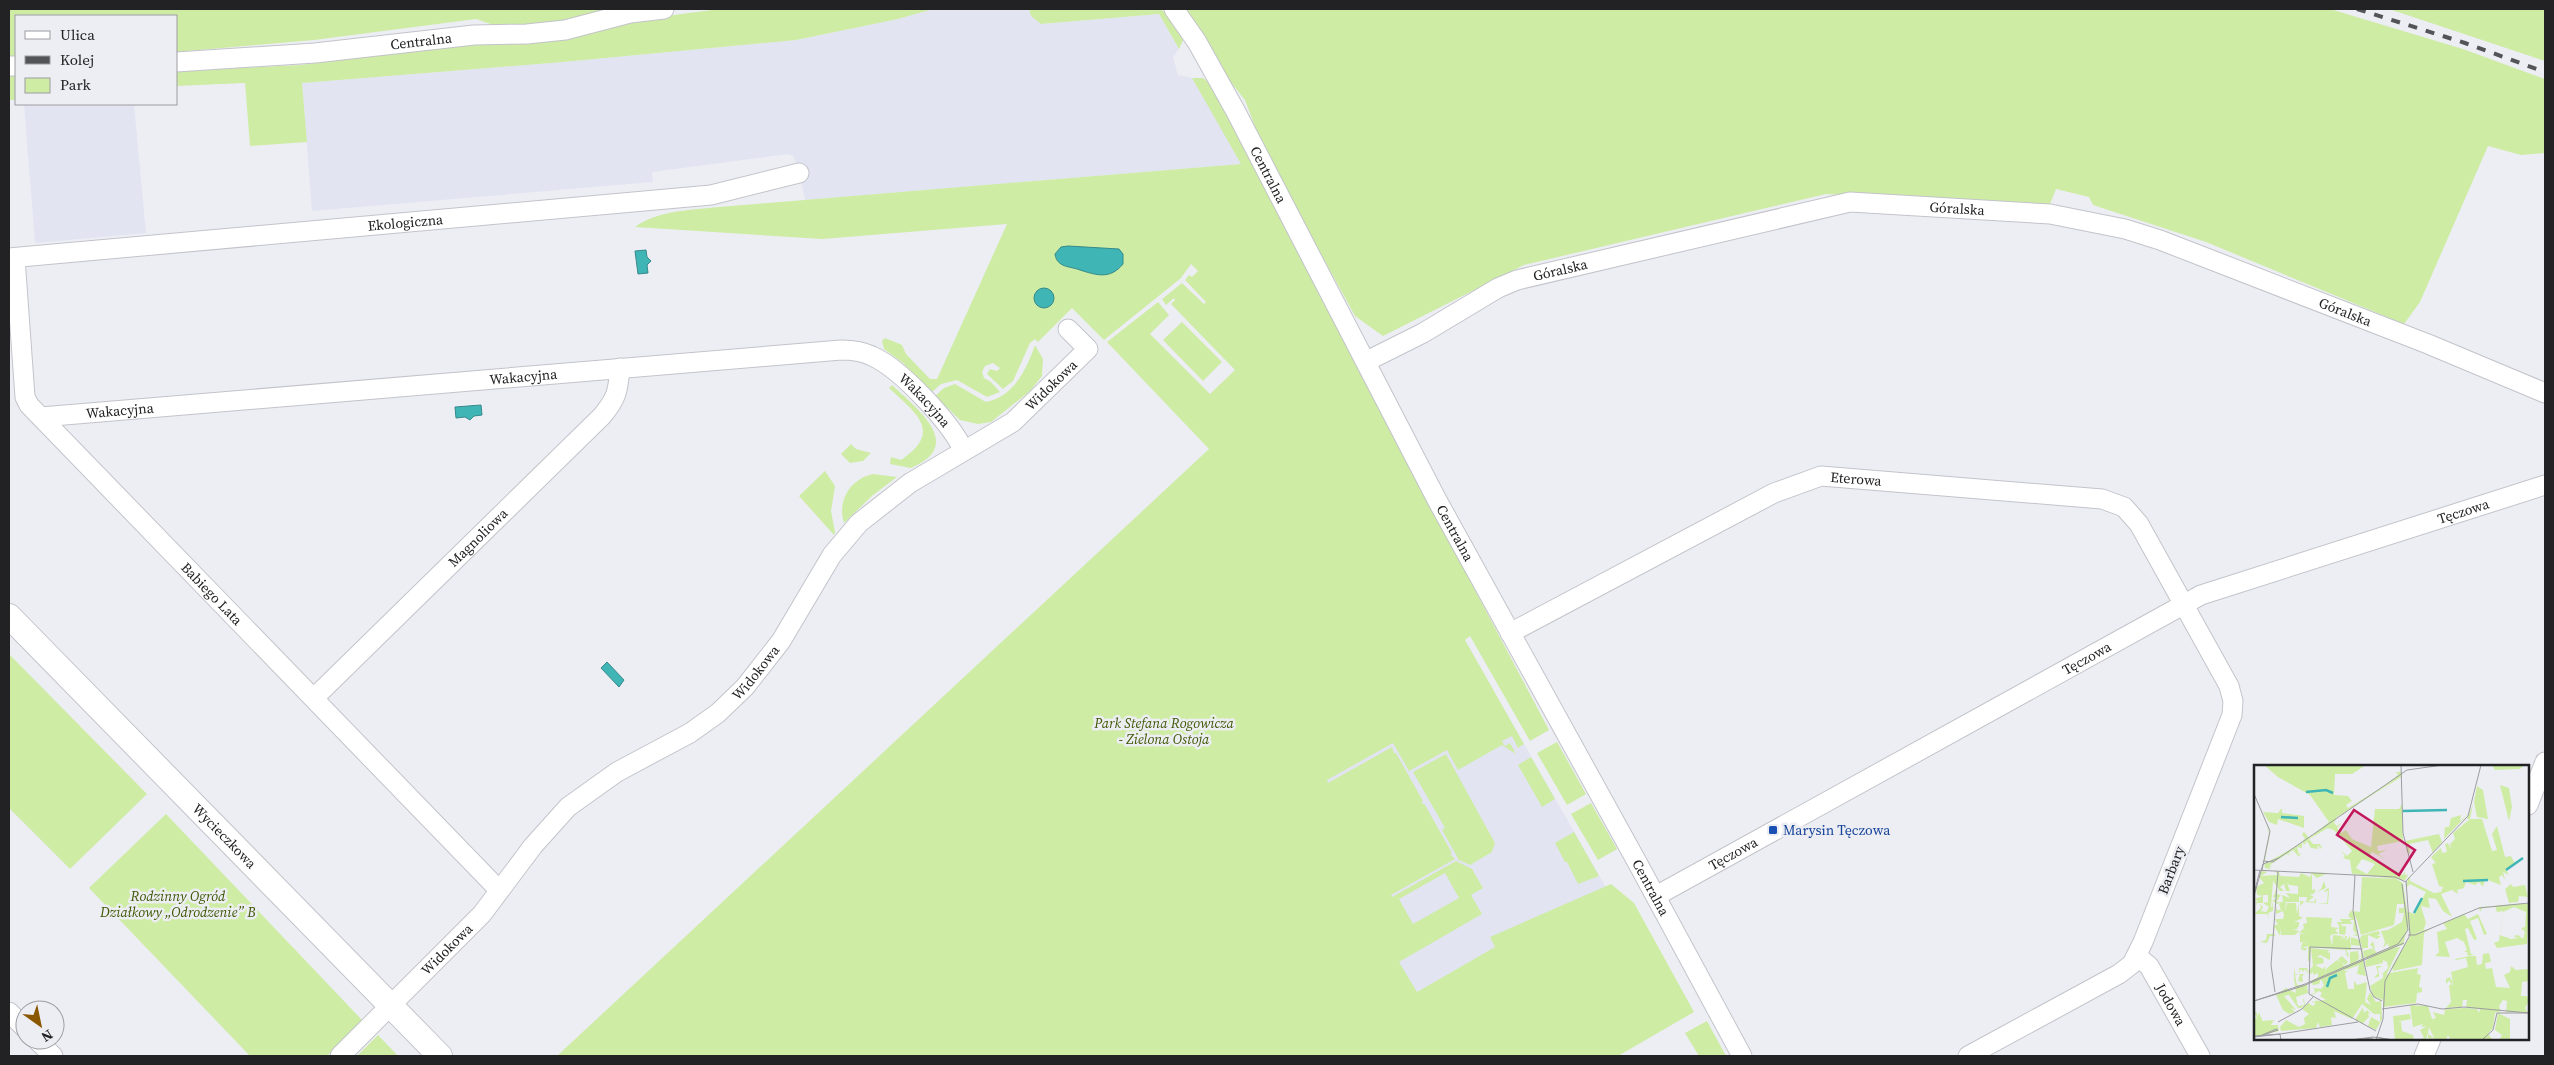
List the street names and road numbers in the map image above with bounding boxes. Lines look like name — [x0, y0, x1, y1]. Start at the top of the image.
street label: Centralna — [389, 27, 454, 54]
street label: Centralna — [1245, 143, 1292, 207]
street label: Góralska — [1929, 197, 1986, 220]
street label: Ekologiczna — [367, 209, 445, 236]
street label: Góralska — [1531, 254, 1590, 286]
street label: Góralska — [2316, 293, 2375, 332]
street label: Widokowa — [1021, 354, 1082, 415]
street label: Wakacyjna — [489, 364, 559, 389]
street label: Wakacyjna — [894, 368, 956, 432]
street label: Wakacyjna — [85, 398, 155, 423]
street label: Eterowa — [1830, 467, 1883, 491]
street label: Tęczowa — [2435, 493, 2493, 529]
street label: Centralna — [1432, 501, 1479, 566]
street label: Magnoliowa — [444, 503, 513, 571]
street label: Babiego Lata — [177, 558, 248, 630]
street label: Tęczowa — [2059, 636, 2116, 680]
street label: Widokowa — [727, 640, 785, 705]
street label: Wycieczkowa — [188, 799, 262, 874]
street label: Tęczowa — [1705, 831, 1762, 875]
street label: Barbary — [2153, 842, 2190, 897]
street label: Centralna — [1627, 856, 1675, 920]
street label: Widokowa — [417, 918, 478, 979]
street label: Jodowa — [2150, 979, 2191, 1030]

